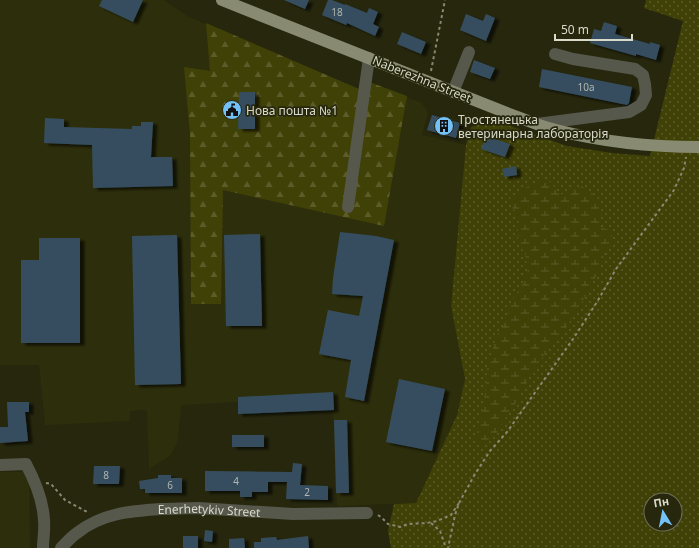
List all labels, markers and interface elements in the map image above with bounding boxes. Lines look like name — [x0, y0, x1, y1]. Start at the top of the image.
house number: 18 — [331, 5, 343, 19]
scale bar — [555, 16, 632, 42]
text: 50 m — [561, 21, 589, 38]
street label: Naberezhna Street — [370, 51, 475, 107]
house number: 10а — [578, 80, 595, 94]
public building icon: Нова пошта №1 — [221, 99, 243, 121]
place label: Нова пошта №1 — [246, 102, 338, 119]
place label: Тростянецька ветеринарна лабораторія — [458, 111, 608, 142]
building icon: Тростянецька ветеринарна лабораторія — [433, 115, 455, 137]
house number: 8 — [103, 468, 109, 482]
house number: 4 — [233, 474, 239, 488]
house number: 6 — [167, 478, 173, 492]
house number: 2 — [304, 485, 310, 499]
north arrow — [643, 492, 683, 532]
text: Пн — [652, 493, 670, 510]
street label: Enerhetykiv Street — [158, 499, 262, 520]

